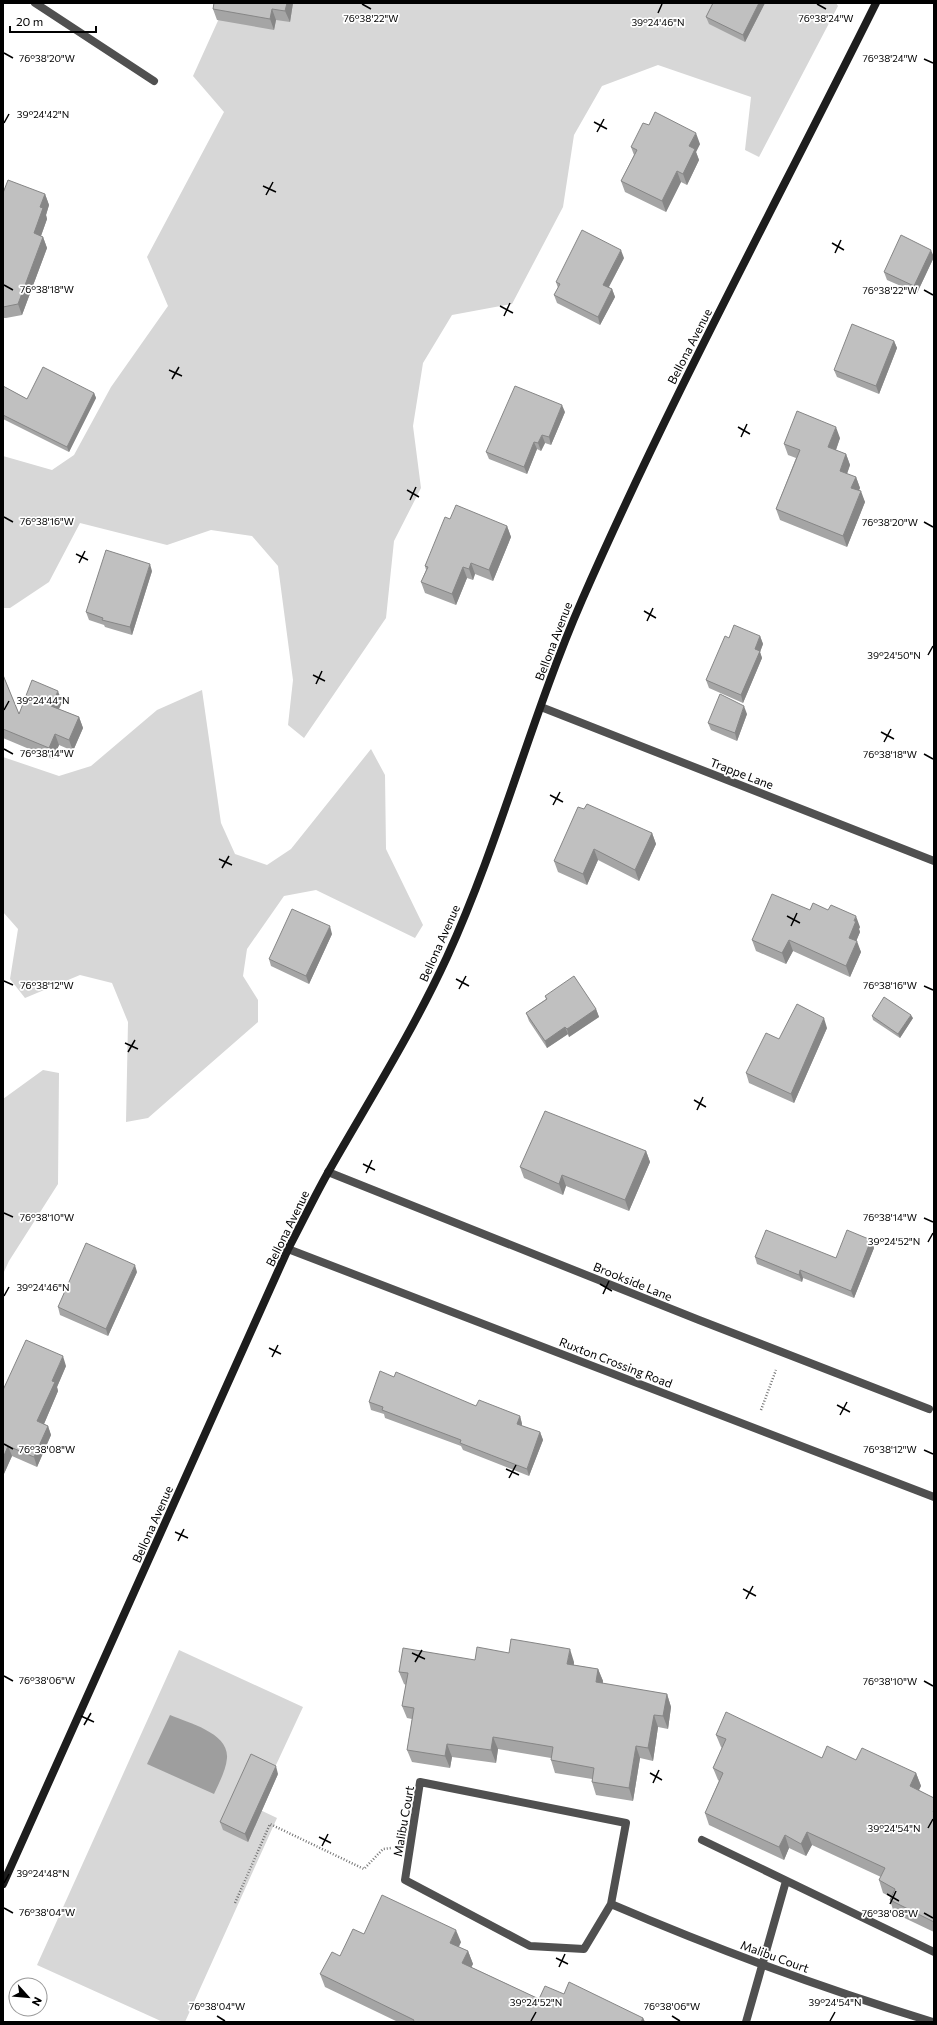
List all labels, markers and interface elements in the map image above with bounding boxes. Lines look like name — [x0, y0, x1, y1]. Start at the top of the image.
scale bar — [10, 8, 96, 34]
text: 76°38'22"W — [344, 12, 398, 24]
text: 76°38'24"W — [798, 12, 854, 24]
text: 20 m — [16, 14, 43, 28]
text: 39°24'46"N — [631, 16, 685, 28]
text: 76°38'20"W — [19, 52, 75, 64]
text: 76°38'24"W — [862, 52, 918, 64]
text: 39°24'42"N — [17, 108, 69, 120]
text: 76°38'18"W — [20, 283, 74, 295]
text: 76°38'22"W — [863, 284, 917, 296]
street label: Bellona Avenue — [664, 306, 714, 386]
text: 76°38'16"W — [20, 515, 74, 527]
text: 76°38'20"W — [862, 516, 918, 528]
street label: Bellona Avenue — [532, 600, 574, 682]
text: 39°24'50"N — [867, 649, 921, 661]
text: 39°24'44"N — [16, 694, 70, 706]
text: 76°38'14"W — [20, 747, 74, 759]
text: 76°38'18"W — [863, 748, 917, 760]
street label: Trappe Lane — [708, 754, 776, 792]
street label: Bellona Avenue — [416, 902, 462, 984]
text: 76°38'12"W — [20, 979, 74, 991]
text: 76°38'16"W — [863, 979, 917, 991]
street label: Bellona Avenue — [263, 1188, 311, 1268]
text: 76°38'10"W — [20, 1211, 74, 1223]
text: 76°38'14"W — [863, 1211, 917, 1223]
text: 39°24'52"N — [868, 1235, 920, 1247]
street label: Brookside Lane — [592, 1259, 674, 1303]
text: 39°24'46"N — [16, 1281, 70, 1293]
street label: Ruxton Crossing Road — [558, 1334, 674, 1390]
text: 76°38'08"W — [19, 1443, 75, 1455]
text: 76°38'12"W — [863, 1443, 917, 1455]
street label: Bellona Avenue — [129, 1483, 175, 1565]
text: 76°38'06"W — [19, 1674, 75, 1686]
text: 76°38'10"W — [863, 1675, 917, 1687]
street label: Malibu Court — [390, 1784, 416, 1858]
text: 39°24'54"N — [868, 1822, 920, 1834]
text: 39°24'48"N — [16, 1867, 70, 1879]
text: 76°38'04"W — [19, 1906, 75, 1918]
text: 76°38'08"W — [862, 1907, 918, 1919]
street label: Malibu Court — [739, 1937, 811, 1975]
north arrow — [8, 1977, 48, 2017]
text: N — [30, 1995, 45, 2008]
text: 39°24'52"N — [510, 1996, 562, 2008]
text: 39°24'54"N — [809, 1996, 861, 2008]
text: 76°38'04"W — [189, 2000, 245, 2012]
text: 76°38'06"W — [644, 2000, 700, 2012]

